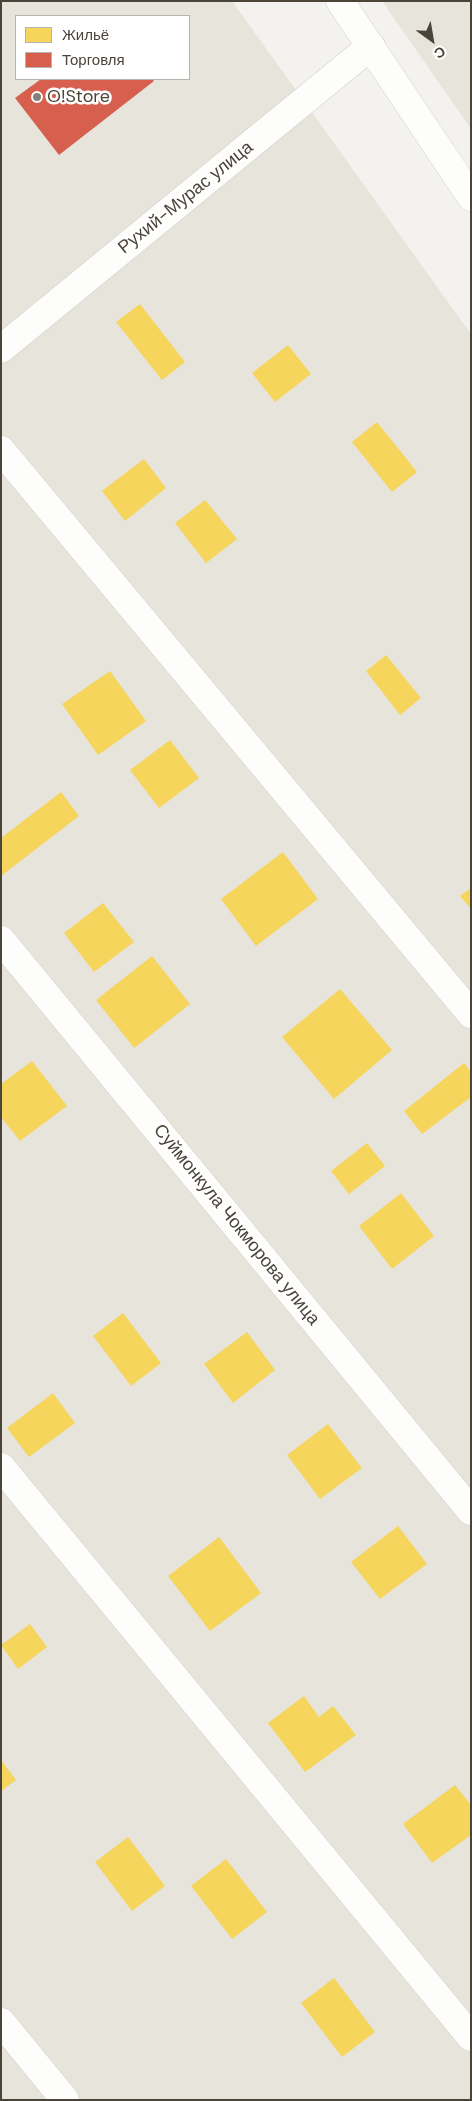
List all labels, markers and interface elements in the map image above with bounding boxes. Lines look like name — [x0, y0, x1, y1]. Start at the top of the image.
legend — [15, 15, 190, 80]
north arrow — [407, 15, 457, 65]
text: Жильё — [62, 25, 109, 45]
text: С — [431, 42, 449, 63]
text: Торговля — [62, 50, 125, 70]
place label: O!Store — [47, 86, 110, 108]
marker: O!Store — [31, 91, 43, 103]
street label: Рухий-Мурас улица — [114, 137, 258, 259]
street label: Суймонкула Чокморова улица — [148, 1120, 324, 1330]

